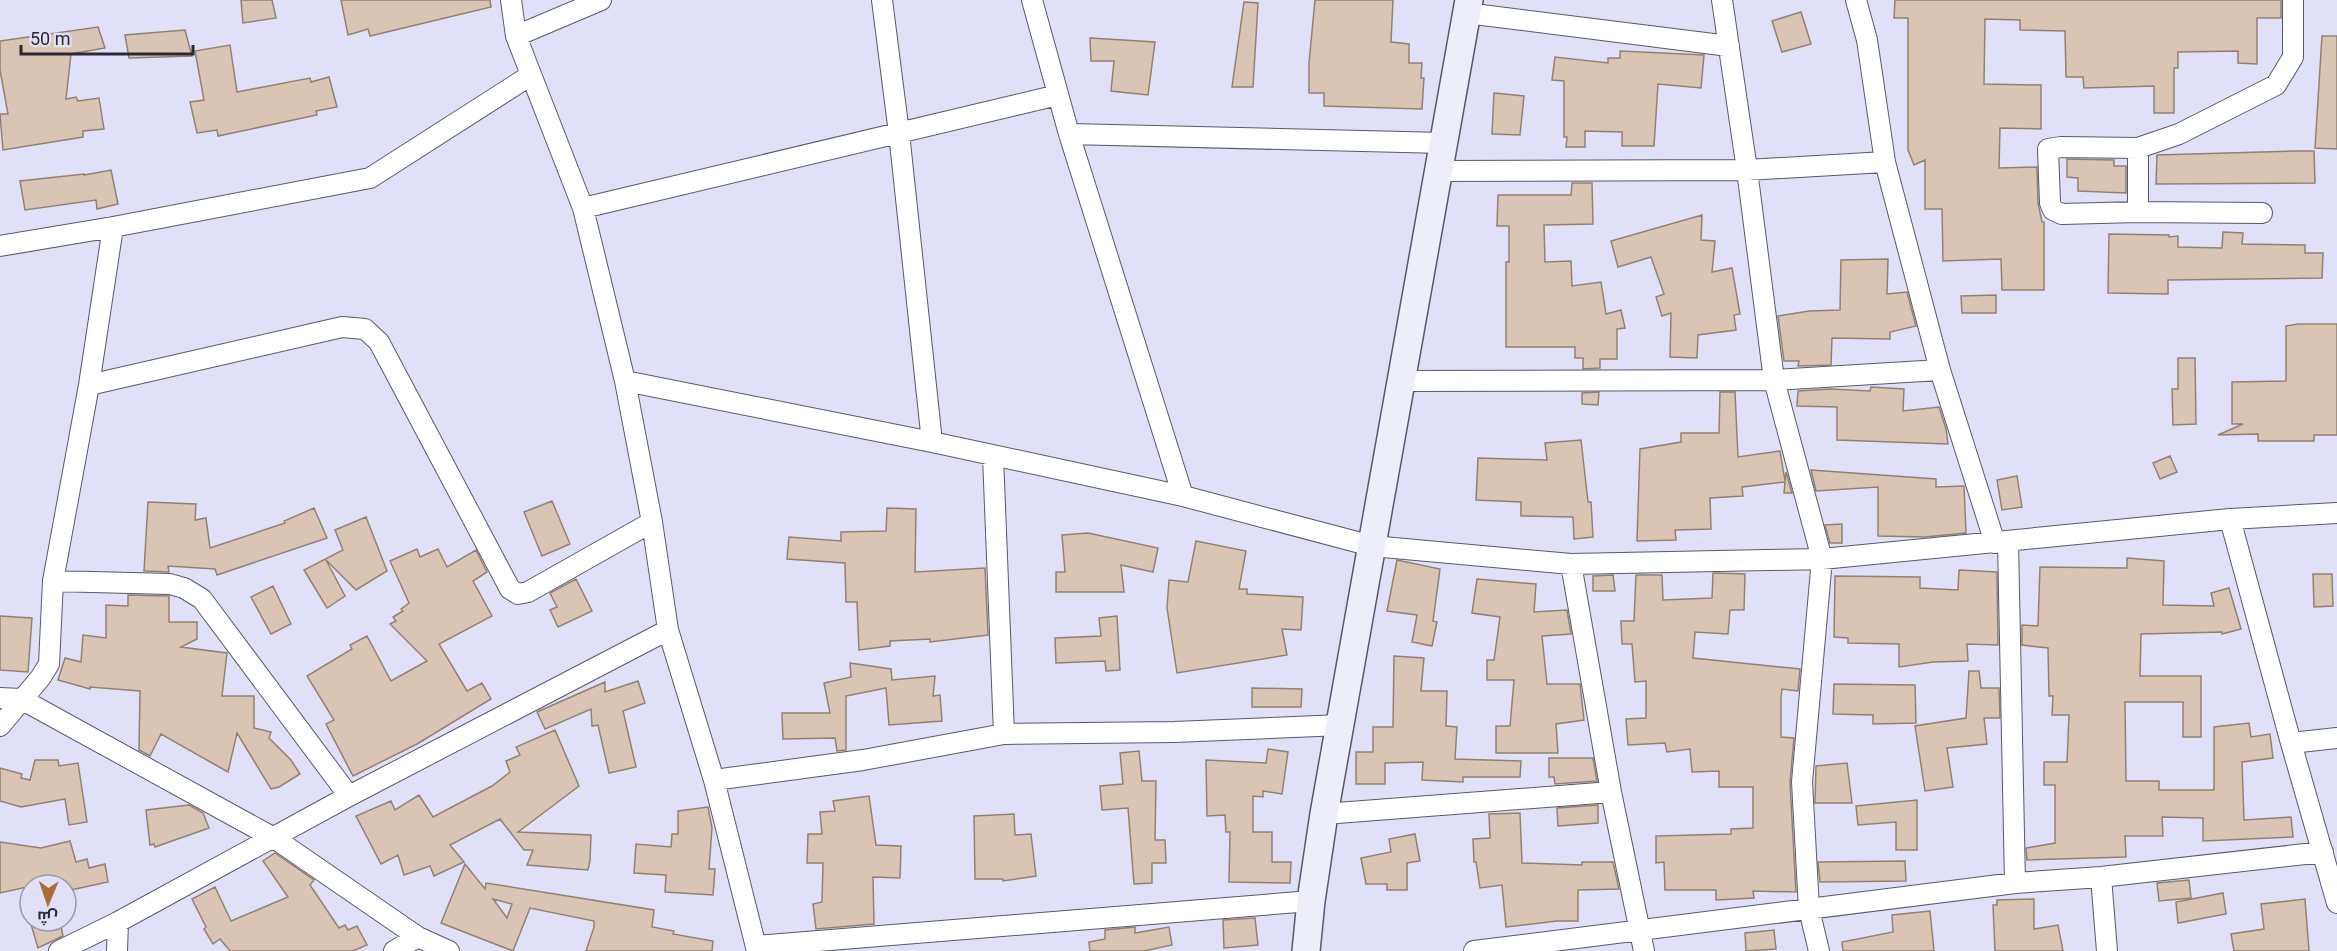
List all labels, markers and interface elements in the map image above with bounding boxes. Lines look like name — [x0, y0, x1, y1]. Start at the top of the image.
scale bar — [21, 18, 194, 56]
text: 50 m — [30, 28, 70, 49]
north arrow — [18, 873, 78, 933]
text: ش — [37, 908, 58, 927]

